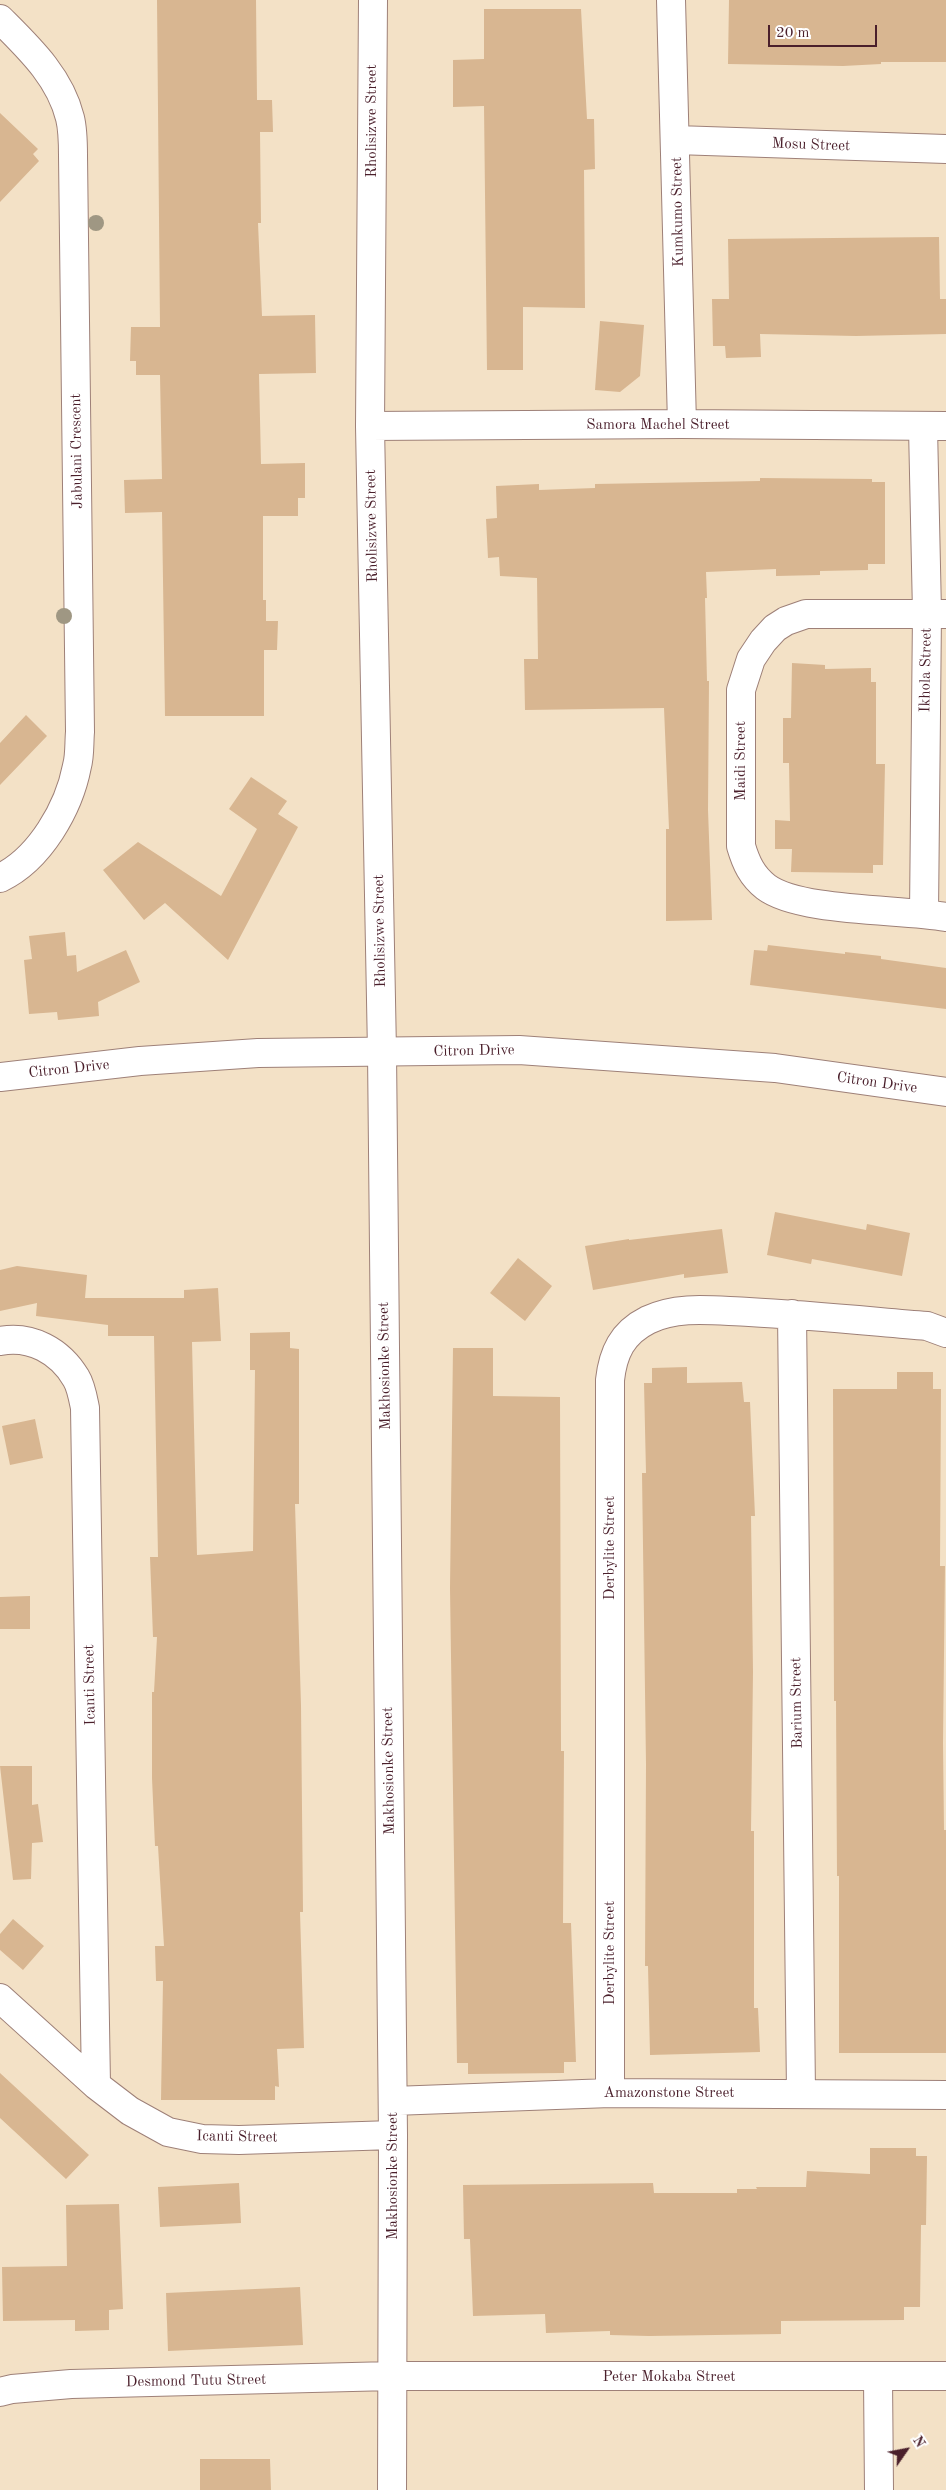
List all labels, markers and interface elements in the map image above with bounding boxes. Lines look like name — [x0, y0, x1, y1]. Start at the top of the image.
scale bar — [771, 15, 880, 47]
text: 20 m — [776, 26, 810, 41]
street label: Rholisizwe Street — [363, 64, 381, 178]
street label: Mosu Street — [771, 135, 851, 155]
street label: Kumkumo Street — [668, 157, 688, 267]
street label: Jabulani Crescent — [67, 393, 87, 509]
street label: Samora Machel Street — [586, 416, 730, 434]
street label: Rholisizwe Street — [362, 469, 382, 583]
street label: Ikhola Street — [916, 627, 936, 713]
street label: Maidi Street — [732, 721, 750, 801]
street label: Rholisizwe Street — [370, 874, 390, 988]
street label: Citron Drive — [433, 1041, 515, 1061]
street label: Citron Drive — [28, 1056, 110, 1082]
street label: Citron Drive — [836, 1068, 918, 1098]
street label: Makhosionke Street — [375, 1302, 395, 1430]
street label: Derbylite Street — [601, 1496, 619, 1600]
street label: Icanti Street — [80, 1644, 100, 1726]
street label: Barium Street — [787, 1657, 807, 1749]
street label: Makhosionke Street — [379, 1707, 399, 1835]
street label: Derbylite Street — [601, 1901, 619, 2005]
street label: Amazonstone Street — [603, 2084, 735, 2102]
street label: Makhosionke Street — [384, 2112, 402, 2240]
street label: Icanti Street — [196, 2127, 278, 2147]
street label: Peter Mokaba Street — [602, 2368, 736, 2386]
street label: Desmond Tutu Street — [126, 2371, 266, 2391]
north arrow — [881, 2425, 931, 2475]
text: N — [910, 2434, 927, 2450]

